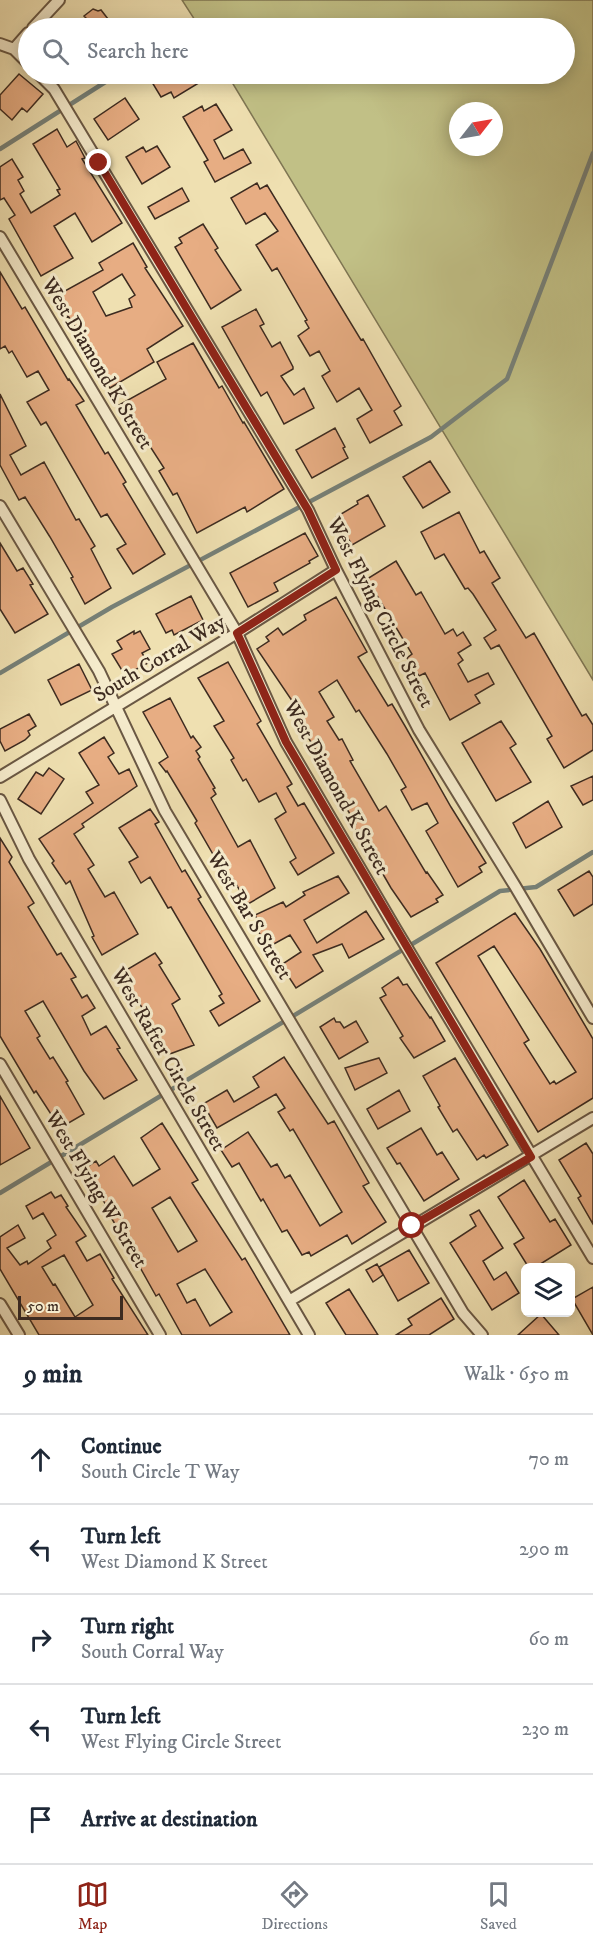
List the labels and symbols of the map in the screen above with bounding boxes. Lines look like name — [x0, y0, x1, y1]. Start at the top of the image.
north arrow — [449, 102, 503, 156]
route end — [85, 149, 111, 175]
street label: West Diamond K Street — [35, 272, 159, 454]
street label: West Flying Circle Street — [320, 512, 440, 712]
street label: South Corral Way — [89, 609, 231, 709]
street label: West Diamond K Street — [277, 695, 395, 880]
street label: West Bar S Street — [200, 846, 298, 985]
street label: West Rafter Circle Street — [104, 962, 231, 1156]
street label: West Flying W Street — [39, 1105, 153, 1273]
route start — [398, 1212, 424, 1238]
scale bar — [18, 1293, 123, 1320]

